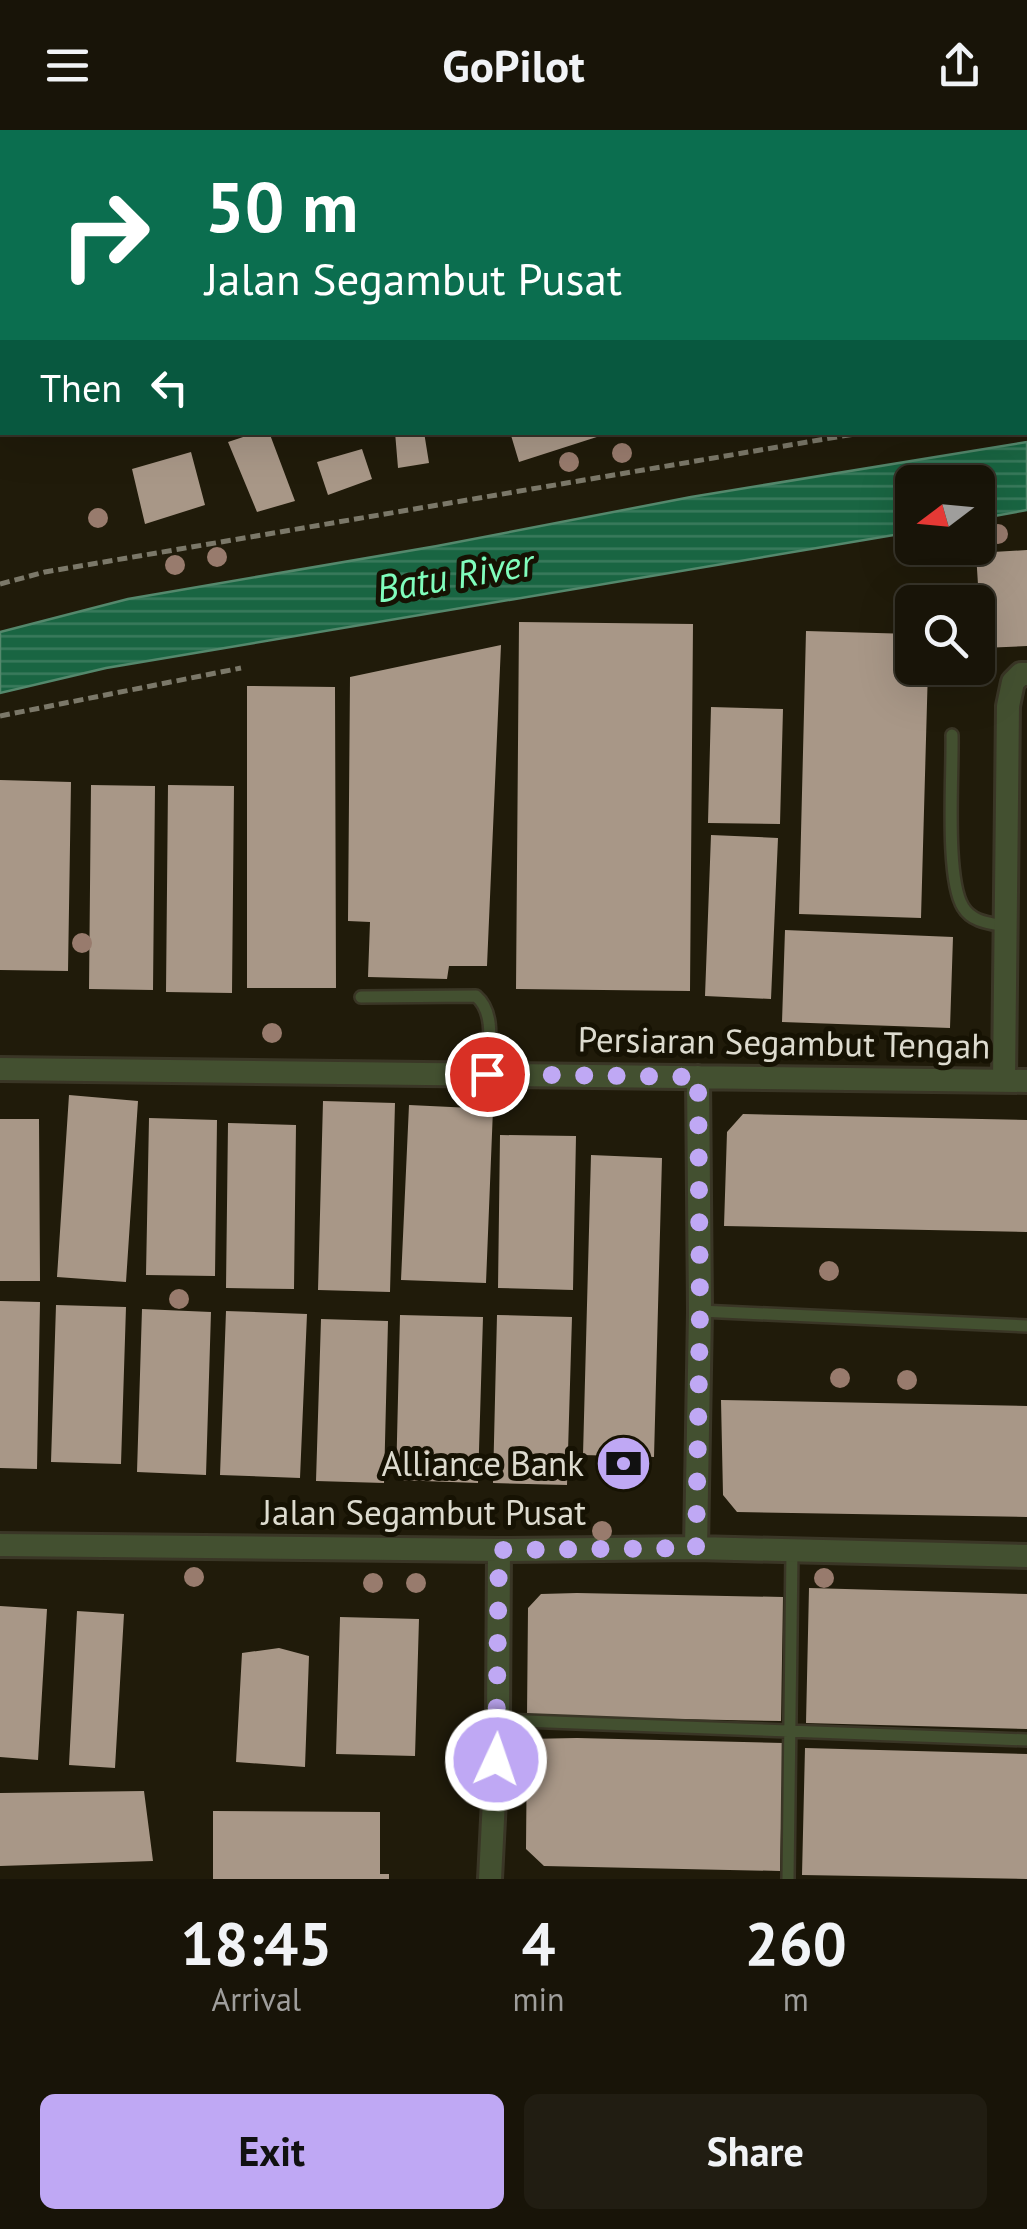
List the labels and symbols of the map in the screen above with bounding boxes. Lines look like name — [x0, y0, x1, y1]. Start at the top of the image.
north arrow — [895, 465, 995, 565]
water label: Batu River — [373, 536, 539, 612]
street label: Persiaran Segambut Tengah — [577, 1015, 991, 1069]
pin — [445, 1032, 530, 1117]
bank icon: Alliance Bank — [593, 1434, 653, 1494]
place label: Alliance Bank — [381, 1440, 584, 1486]
street label: Jalan Segambut Pusat — [260, 1489, 586, 1535]
position arrow — [444, 1708, 548, 1812]

